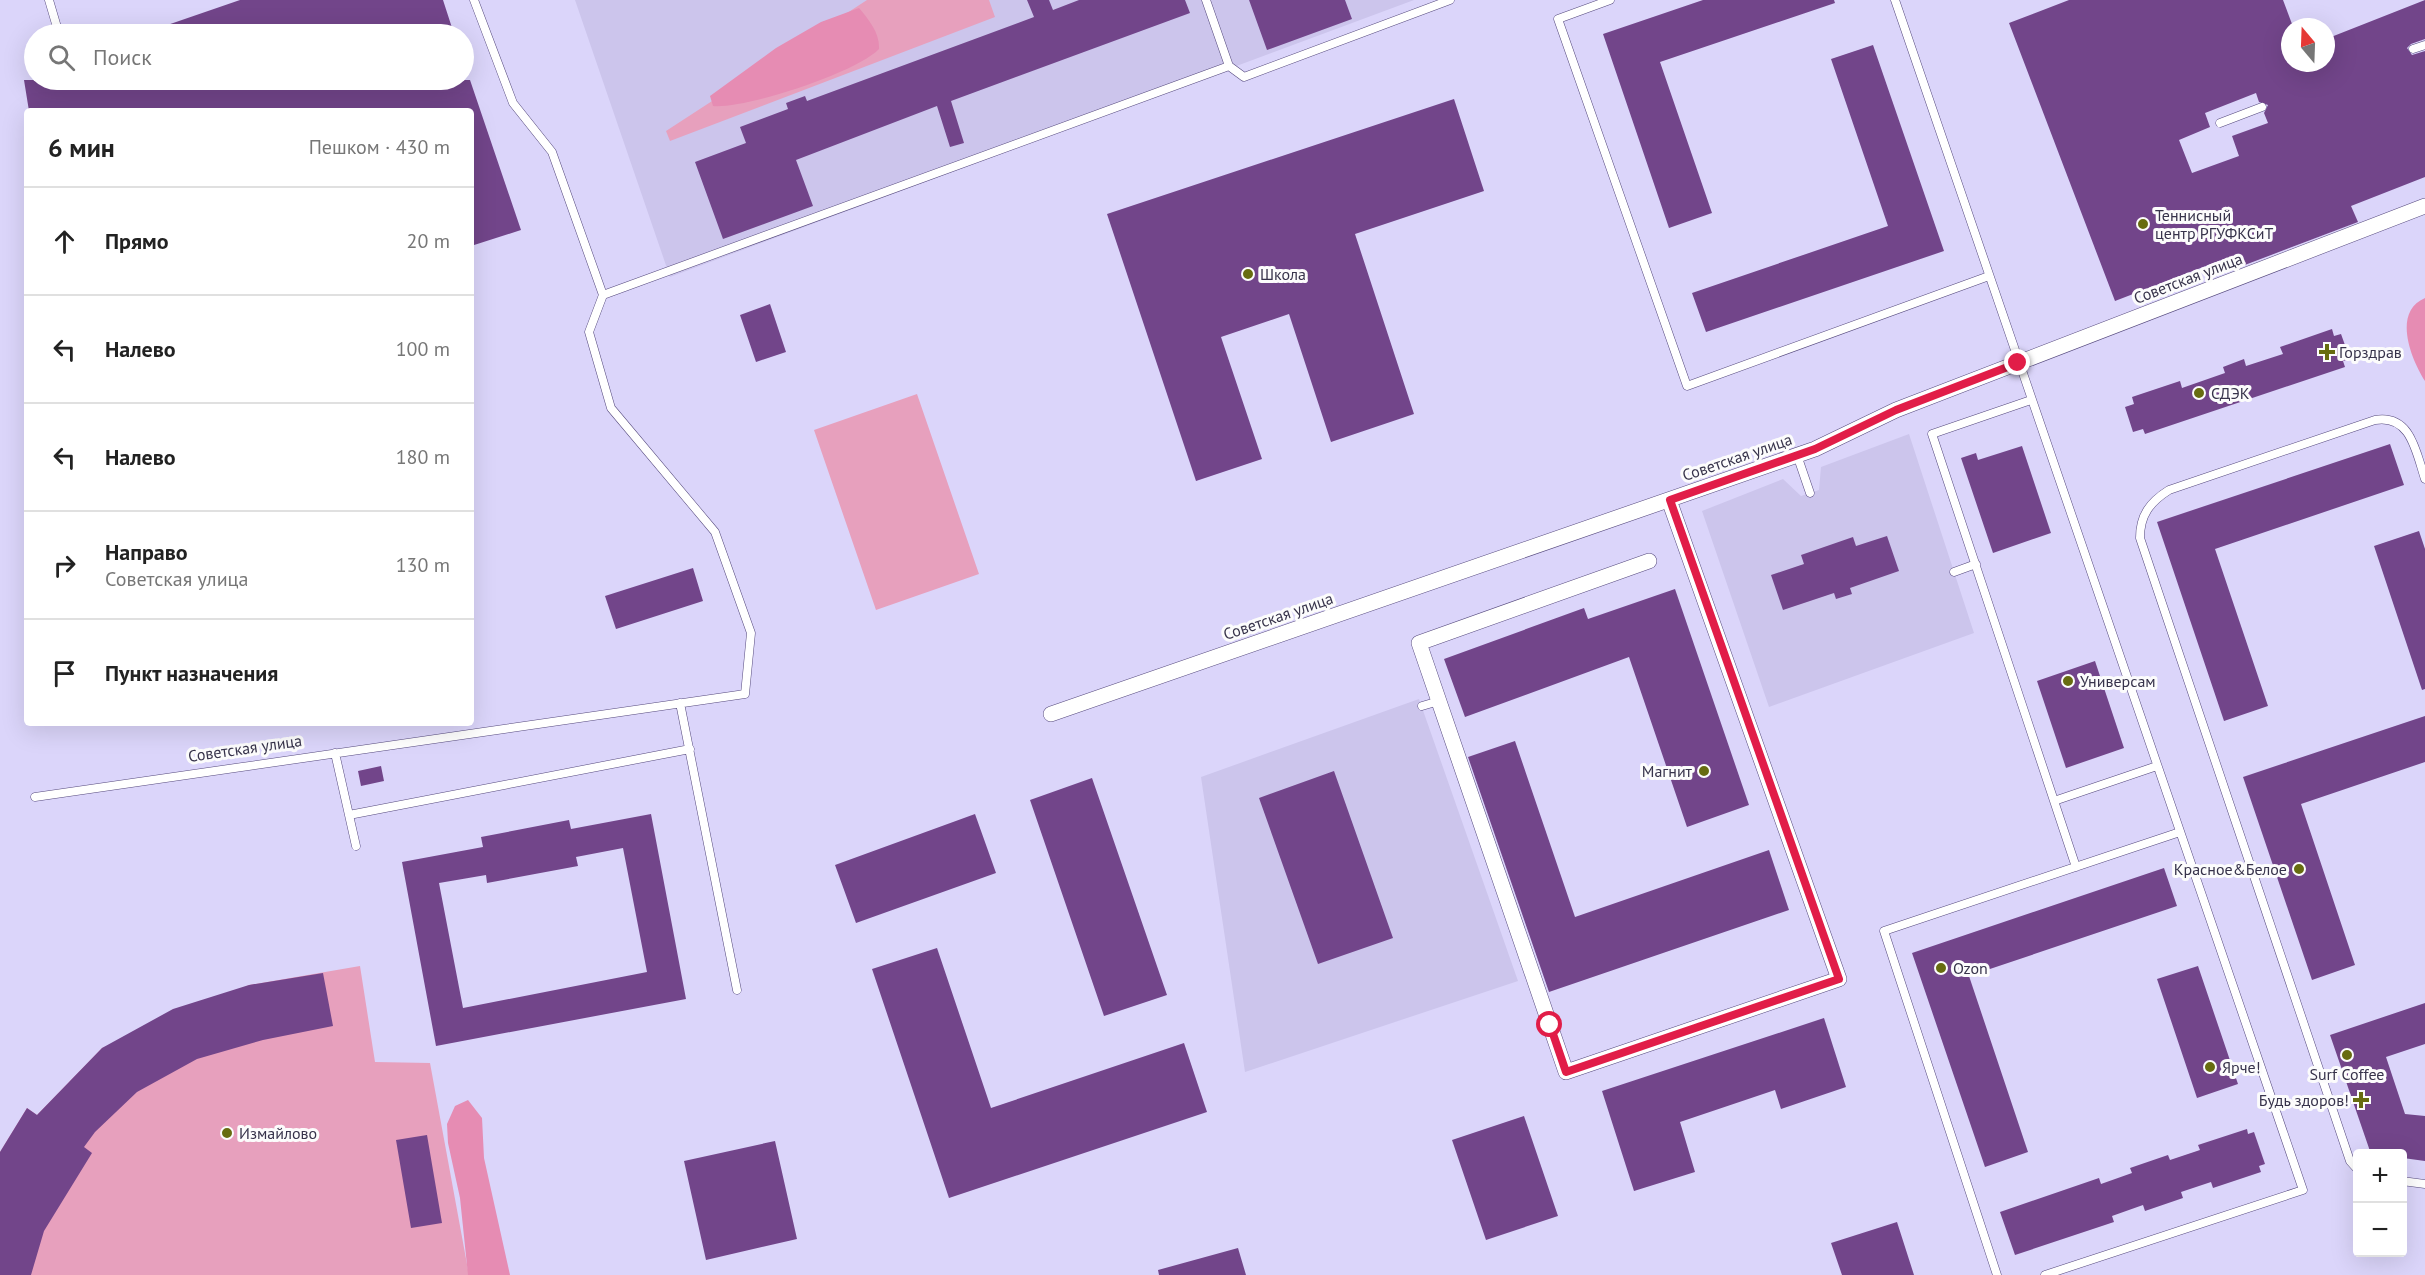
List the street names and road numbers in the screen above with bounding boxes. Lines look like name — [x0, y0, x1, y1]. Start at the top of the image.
street label: Советская улица — [2131, 248, 2245, 308]
street label: Советская улица — [1679, 429, 1795, 485]
street label: Советская улица — [1220, 588, 1336, 644]
street label: Советская улица — [187, 730, 303, 766]

